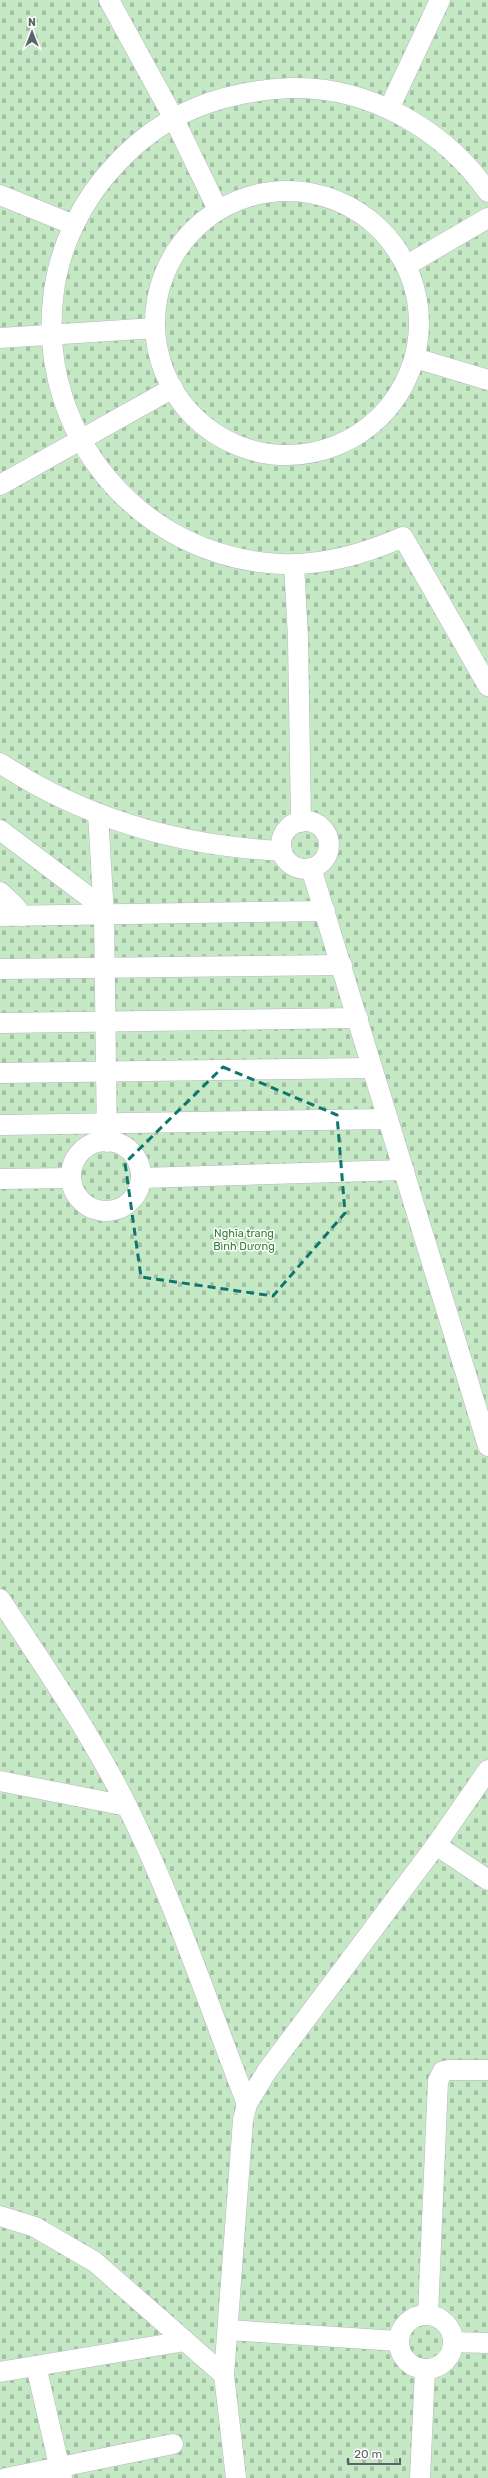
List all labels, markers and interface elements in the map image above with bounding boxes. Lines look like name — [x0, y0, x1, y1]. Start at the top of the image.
north arrow — [12, 12, 52, 52]
text: N — [28, 16, 36, 29]
park label: Nghĩa trang Bình Dương — [213, 1227, 275, 1253]
scale bar — [348, 2440, 400, 2466]
text: 20 m — [354, 2447, 382, 2461]

